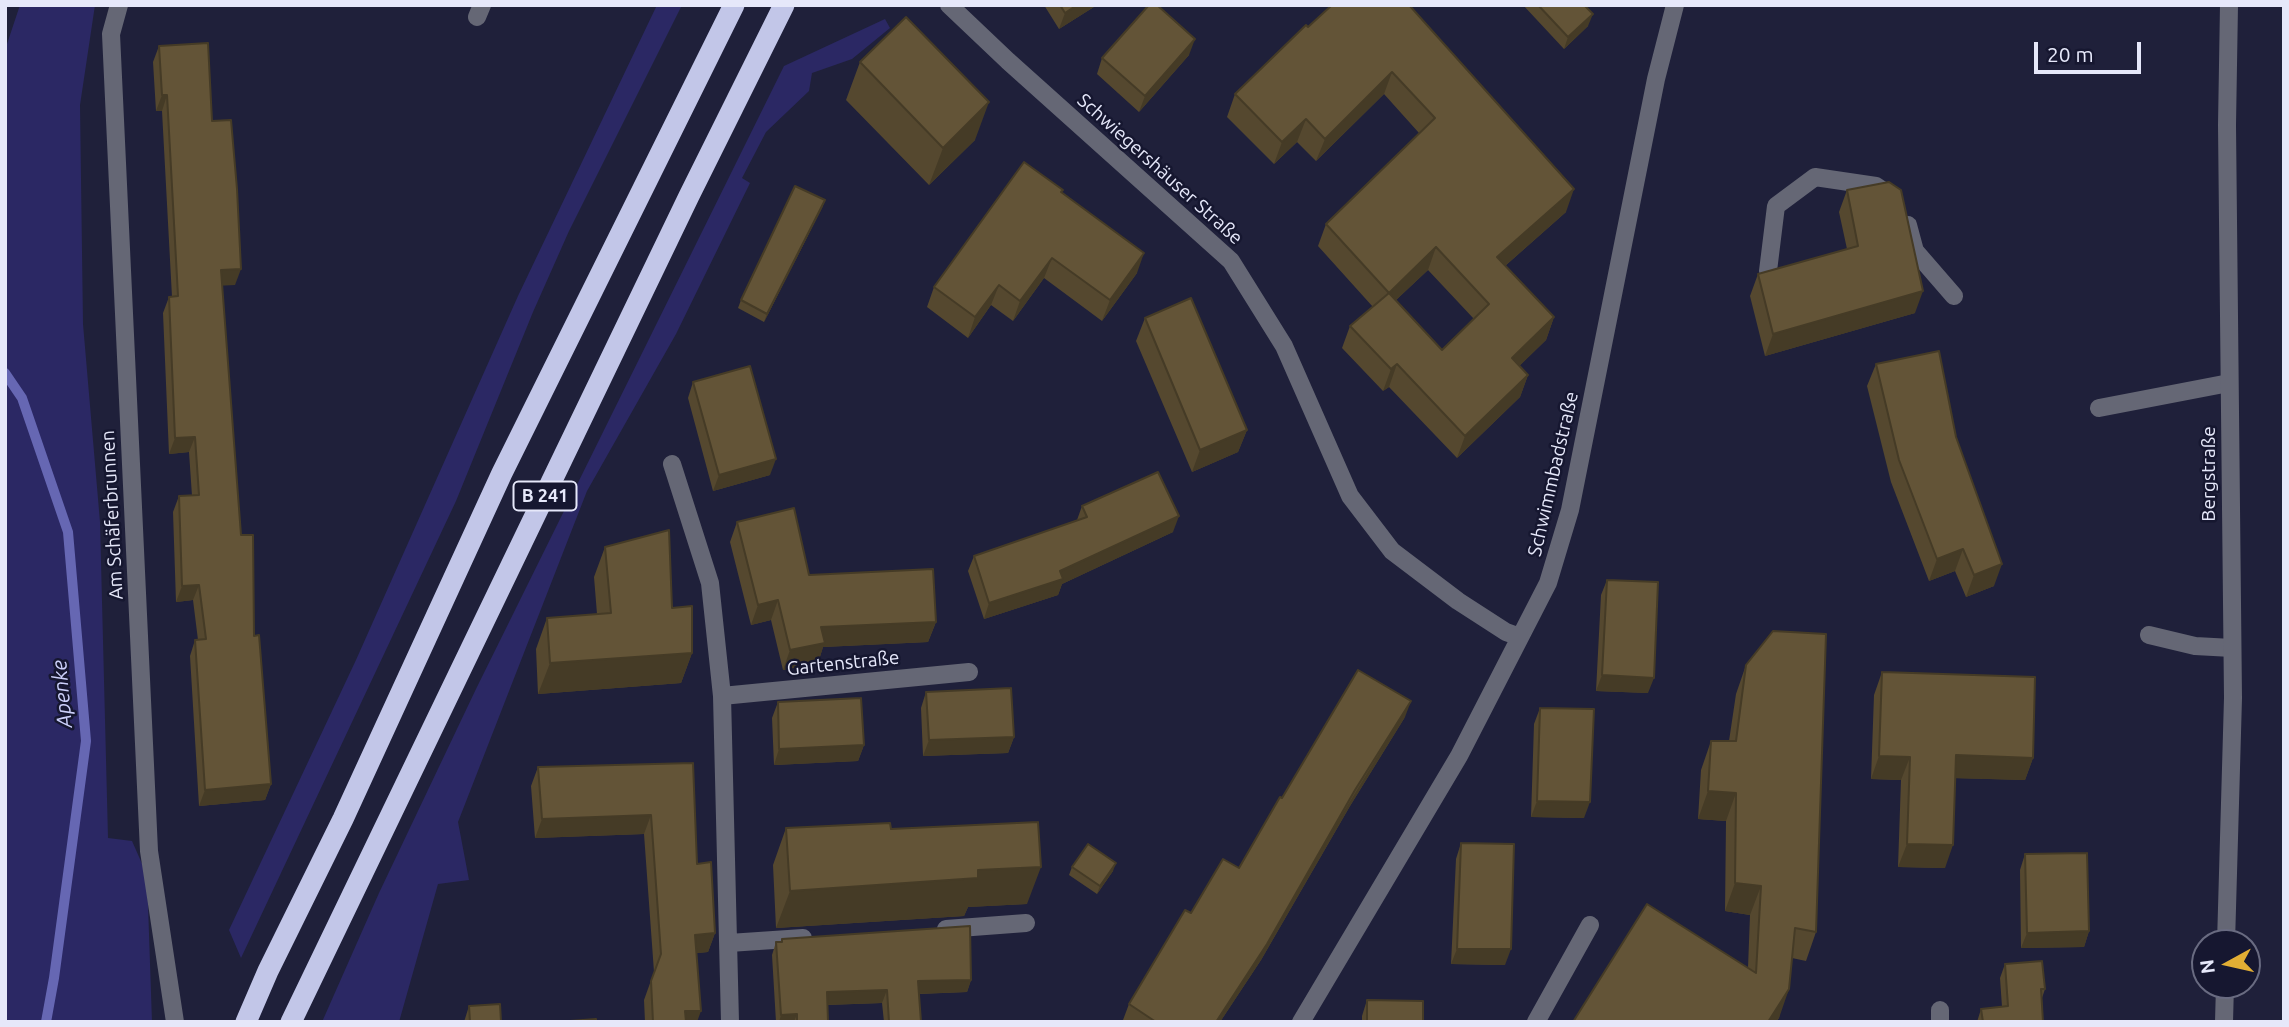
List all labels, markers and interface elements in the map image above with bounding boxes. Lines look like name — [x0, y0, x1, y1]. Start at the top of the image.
scale bar — [2037, 28, 2144, 72]
text: 20 m — [2047, 42, 2094, 66]
street label: Schwiegershäuser Straße — [1073, 89, 1247, 249]
street label: Schwimmbadstraße — [1523, 389, 1583, 559]
street label: Bergstraße — [2198, 426, 2220, 522]
street label: Am Schäferbrunnen — [96, 430, 128, 600]
road number: B 241 — [514, 482, 576, 510]
street label: Gartenstraße — [786, 646, 900, 680]
water label: Apenke — [46, 659, 78, 729]
north arrow — [2191, 929, 2261, 999]
text: N — [2195, 958, 2219, 975]

